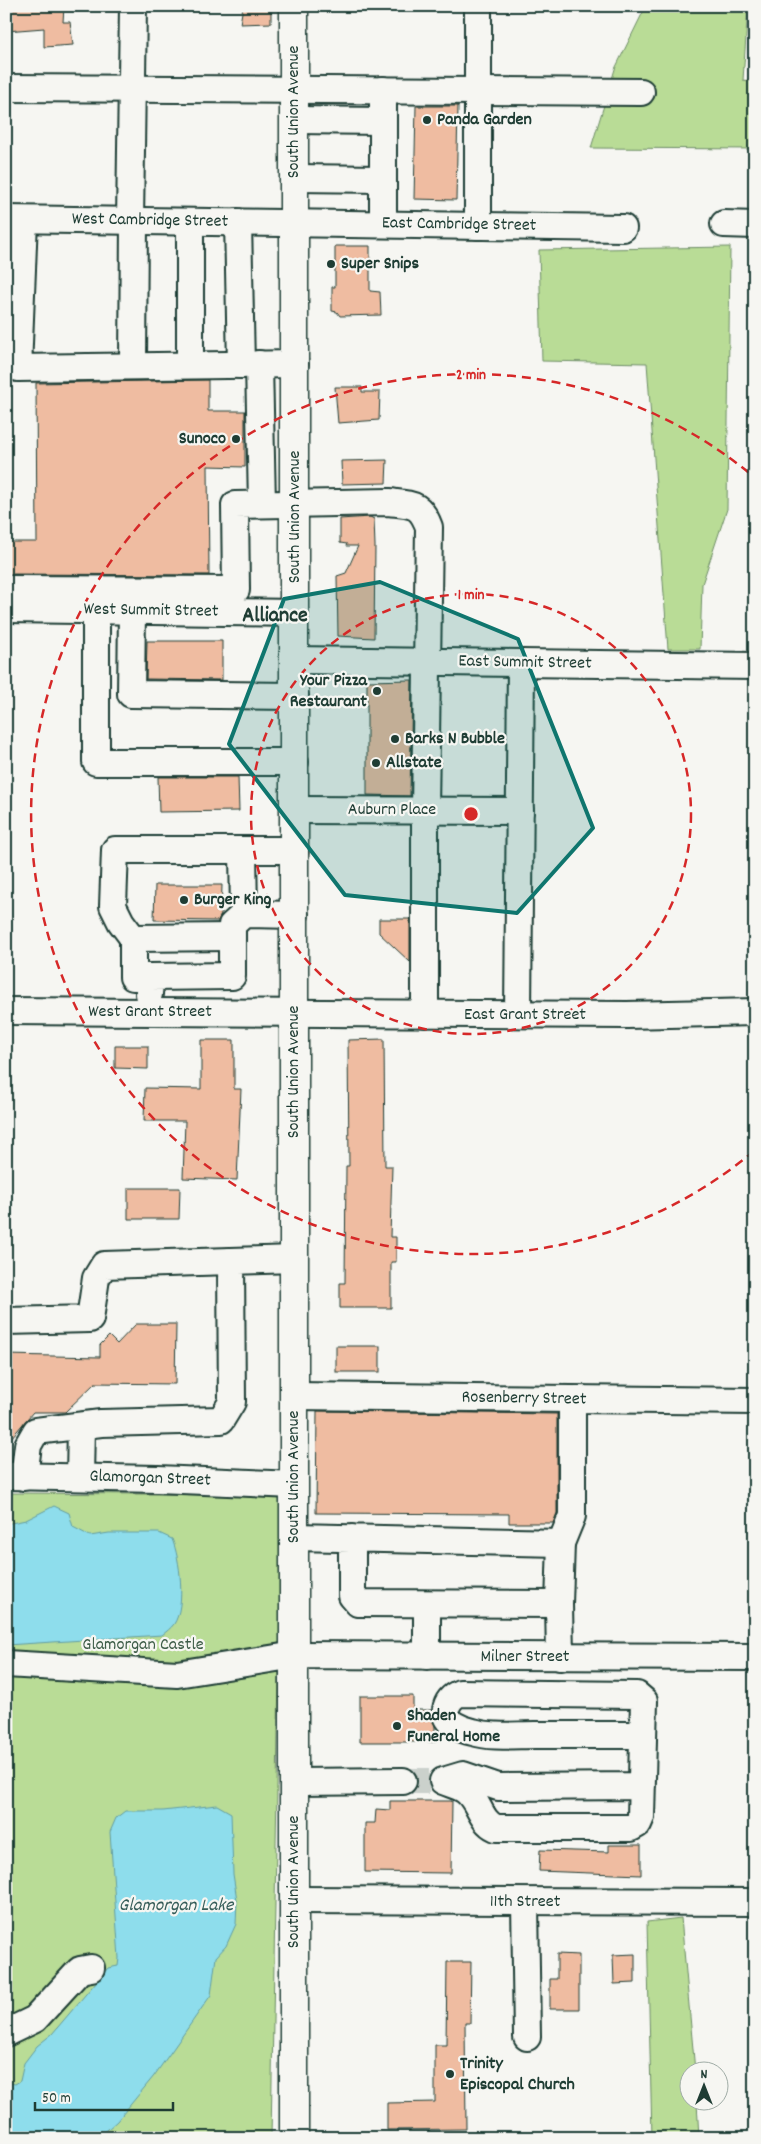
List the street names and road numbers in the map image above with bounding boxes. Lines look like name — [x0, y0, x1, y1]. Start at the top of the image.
street label: South Union Avenue — [282, 46, 307, 178]
street label: West Cambridge Street — [72, 207, 229, 235]
street label: East Cambridge Street — [382, 211, 537, 239]
street label: South Union Avenue — [283, 451, 308, 583]
street label: West Summit Street — [83, 597, 219, 625]
street label: East Summit Street — [458, 649, 592, 677]
street label: Auburn Place — [348, 798, 436, 823]
street label: West Grant Street — [88, 1000, 212, 1025]
street label: East Grant Street — [464, 1003, 586, 1028]
street label: South Union Avenue — [282, 1006, 307, 1138]
street label: Rosenberry Street — [461, 1385, 587, 1413]
street label: South Union Avenue — [282, 1411, 307, 1543]
street label: Glamorgan Street — [89, 1464, 211, 1494]
street label: Milner Street — [481, 1645, 570, 1670]
street label: South Union Avenue — [282, 1816, 307, 1948]
street label: 11th Street — [490, 1890, 561, 1915]

